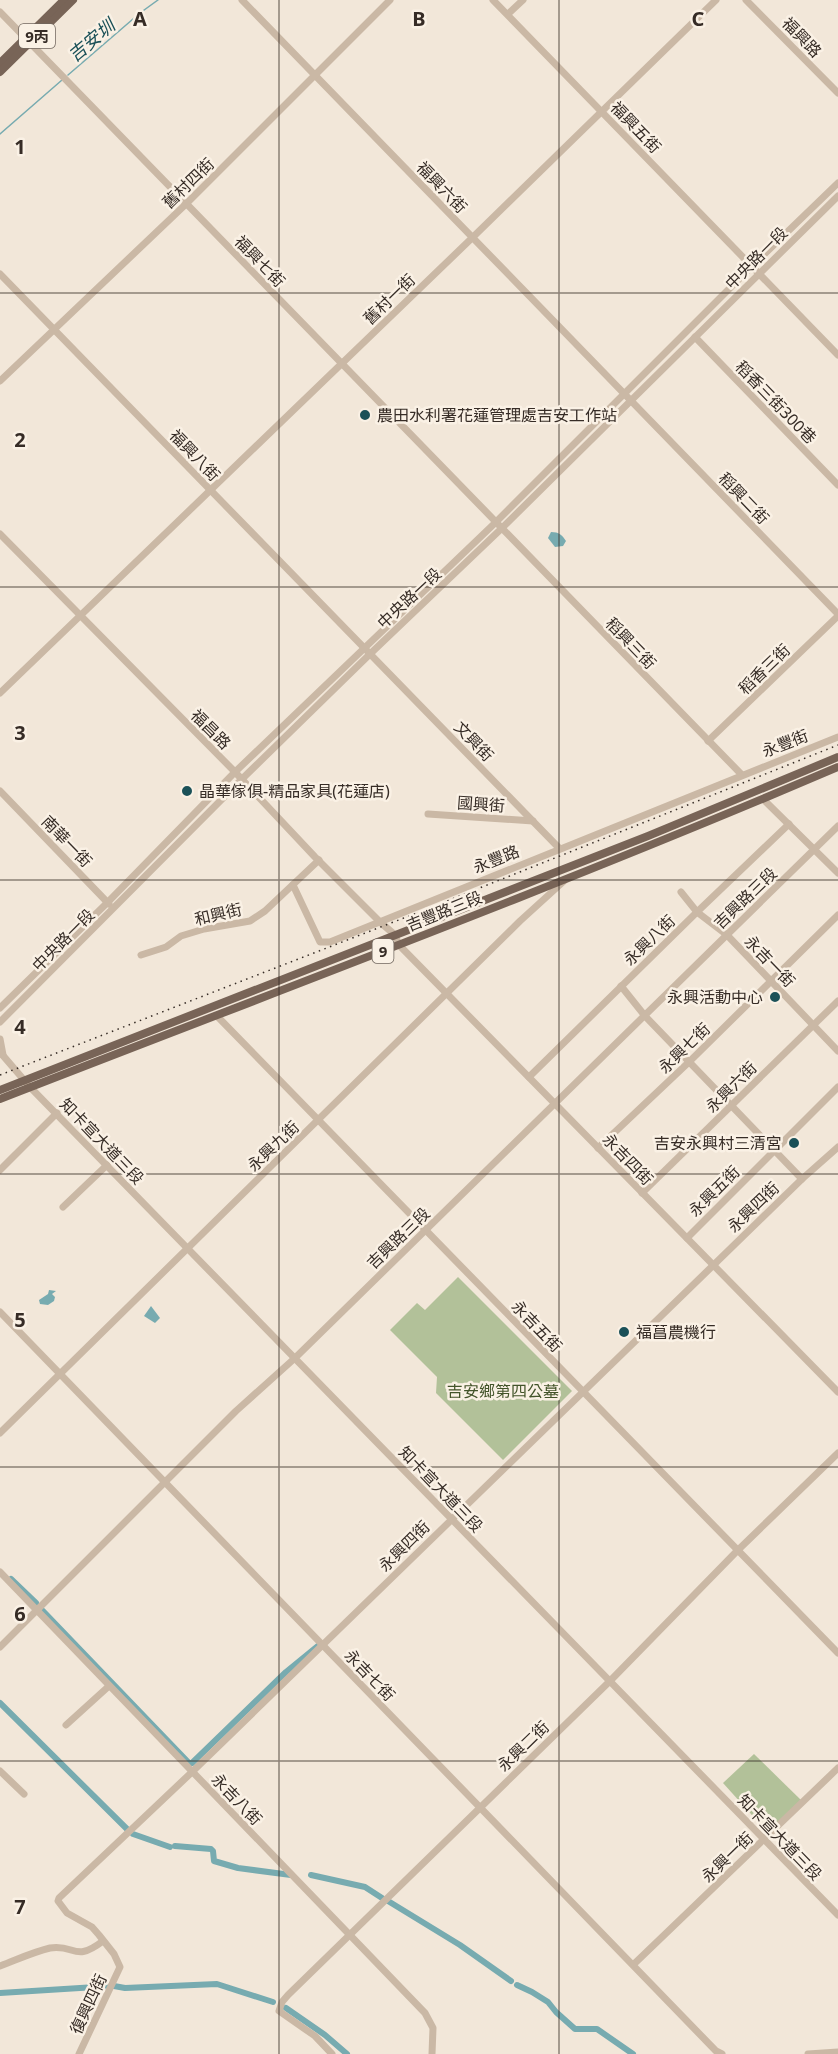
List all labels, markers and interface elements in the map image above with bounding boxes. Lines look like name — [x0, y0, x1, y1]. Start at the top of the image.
text: A — [133, 5, 147, 32]
text: B — [412, 5, 426, 32]
text: C — [692, 5, 705, 32]
water label: 吉安圳 — [63, 12, 122, 67]
street label: 福興路 — [777, 12, 827, 62]
road number: 9丙 — [19, 24, 55, 48]
street label: 福興五街 — [606, 96, 666, 158]
text: 1 — [14, 133, 26, 160]
street label: 舊村四街 — [157, 153, 219, 213]
street label: 福興六街 — [412, 156, 472, 218]
street label: 中央路一段 — [720, 222, 792, 294]
street label: 福興七街 — [230, 230, 290, 292]
street label: 舊村一街 — [358, 269, 420, 329]
street label: 稻香三街300巷 — [731, 356, 821, 448]
place label: 農田水利署花蓮管理處吉安工作站 — [377, 404, 617, 426]
marker: 農田水利署花蓮管理處吉安工作站 — [358, 408, 372, 422]
street label: 福興八街 — [165, 424, 225, 486]
text: 2 — [14, 426, 26, 453]
street label: 稻興二街 — [714, 467, 774, 529]
street label: 中央路一段 — [372, 563, 446, 633]
street label: 稻興三街 — [601, 612, 661, 674]
street label: 稻香三街 — [733, 639, 795, 699]
street label: 福昌路 — [186, 704, 236, 754]
street label: 文興街 — [449, 716, 499, 766]
text: 3 — [14, 719, 26, 746]
street label: 永豐街 — [759, 724, 811, 762]
place label: 晶華傢俱-精品家具(花蓮店) — [199, 780, 390, 802]
marker: 晶華傢俱-精品家具(花蓮店) — [180, 784, 194, 798]
street label: 國興街 — [456, 791, 506, 817]
street label: 南華一街 — [37, 810, 97, 872]
street label: 永豐路 — [470, 840, 522, 878]
street label: 吉興路三段 — [709, 862, 781, 934]
street label: 吉豐路三段 — [403, 886, 485, 936]
street label: 和興街 — [192, 898, 244, 930]
street label: 中央路一段 — [27, 904, 99, 976]
street label: 永興八街 — [618, 910, 680, 970]
street label: 永吉一街 — [740, 930, 800, 992]
road number: 9 — [372, 939, 394, 963]
place label: 永興活動中心 — [667, 986, 763, 1008]
marker: 永興活動中心 — [768, 990, 782, 1004]
text: 4 — [14, 1013, 26, 1040]
street label: 永興七街 — [653, 1018, 715, 1078]
street label: 永興六街 — [701, 1057, 761, 1117]
street label: 知卡宣大道三段 — [55, 1093, 149, 1189]
street label: 永興九街 — [242, 1116, 304, 1176]
street label: 永吉四街 — [598, 1128, 658, 1190]
place label: 吉安永興村三清宮 — [654, 1132, 782, 1154]
marker: 吉安永興村三清宮 — [787, 1136, 801, 1150]
street label: 永興五街 — [684, 1161, 744, 1221]
street label: 永興四街 — [722, 1177, 784, 1237]
street label: 吉興路三段 — [362, 1202, 434, 1274]
street label: 永吉五街 — [507, 1295, 567, 1357]
text: 5 — [14, 1306, 26, 1333]
place label: 福菖農機行 — [636, 1321, 716, 1343]
marker: 福菖農機行 — [617, 1325, 631, 1339]
park label: 吉安鄉第四公墓 — [447, 1380, 559, 1402]
street label: 知卡宣大道三段 — [394, 1441, 488, 1537]
street label: 永興四街 — [374, 1516, 434, 1576]
text: 6 — [14, 1600, 26, 1627]
street label: 永吉七街 — [340, 1644, 400, 1706]
street label: 永興二街 — [492, 1716, 554, 1776]
street label: 永吉八街 — [207, 1768, 267, 1830]
street label: 知卡宣大道三段 — [733, 1789, 827, 1885]
street label: 永興一街 — [696, 1827, 758, 1887]
text: 7 — [14, 1893, 26, 1920]
street label: 復興四街 — [65, 1970, 111, 2038]

